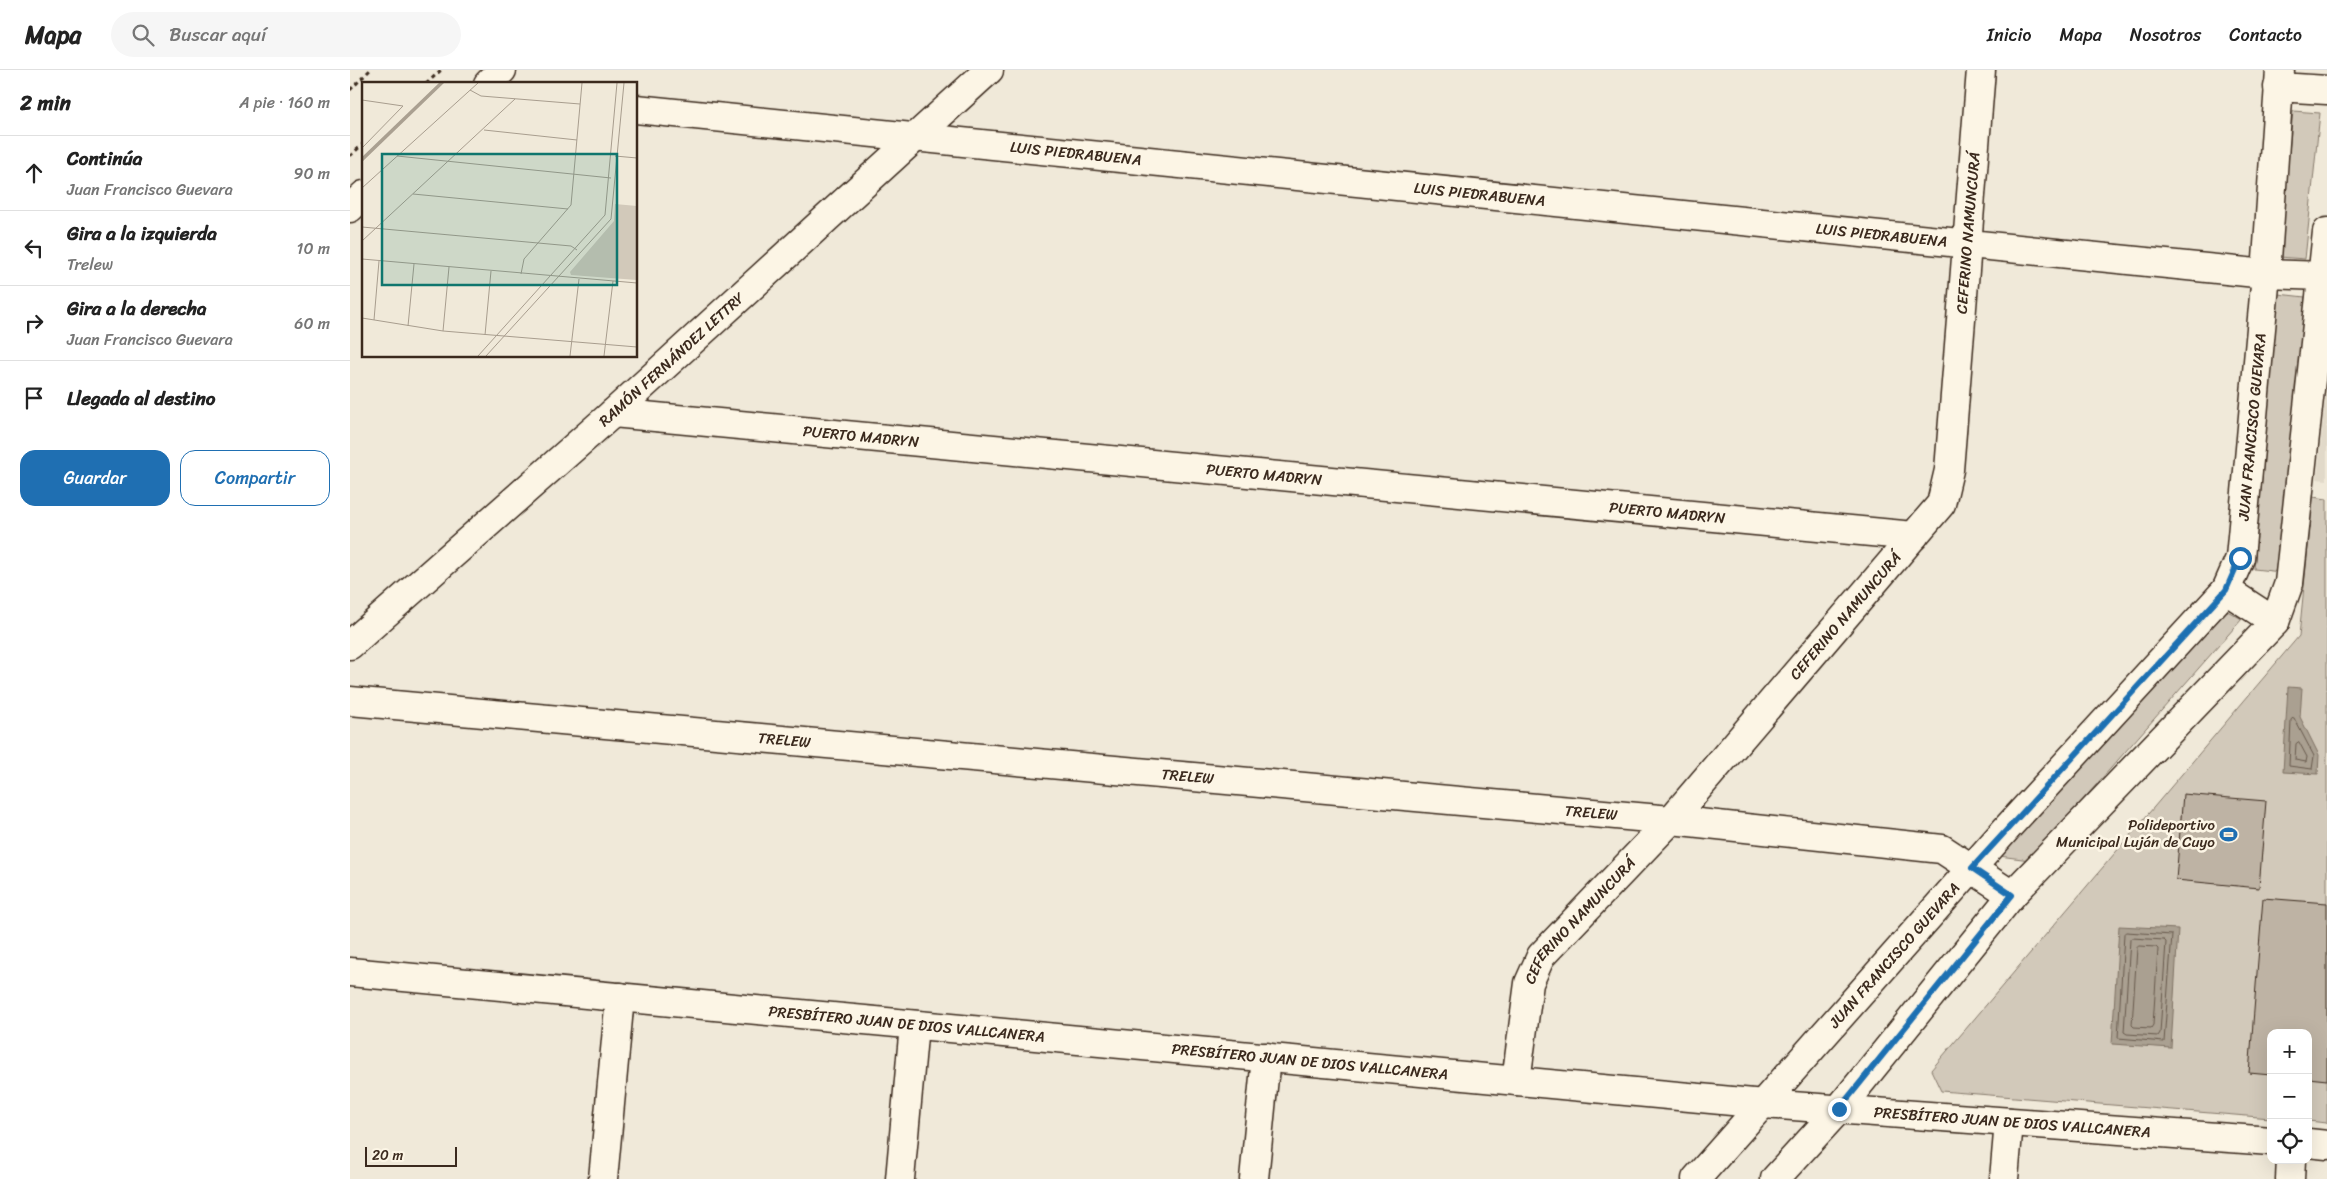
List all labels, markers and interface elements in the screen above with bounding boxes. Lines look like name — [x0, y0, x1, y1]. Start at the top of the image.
search box — [111, 12, 461, 57]
text: Mapa — [25, 14, 81, 56]
text: Buscar aquí — [169, 18, 266, 51]
text: Inicio — [1987, 19, 2032, 51]
text: Mapa — [2060, 19, 2102, 51]
text: Nosotros — [2130, 19, 2201, 51]
text: Contacto — [2229, 19, 2302, 51]
icon: search — [129, 21, 157, 49]
inset map — [362, 82, 638, 358]
text: 2 min — [20, 84, 71, 122]
text: A pie · 160 m — [239, 88, 330, 117]
street label: LUIS PIEDRABUENA — [1009, 134, 1143, 173]
text: Continúa — [67, 142, 142, 175]
street label: CEFERINO NAMUNCURÁ — [1949, 149, 1988, 315]
icon: ahead — [20, 159, 48, 187]
text: 90 m — [294, 159, 330, 188]
text: Juan Francisco Guevara — [67, 175, 233, 204]
street label: LUIS PIEDRABUENA — [1413, 175, 1547, 214]
street label: LUIS PIEDRABUENA — [1815, 216, 1949, 255]
text: Gira a la izquierda — [67, 217, 217, 250]
icon: left — [20, 234, 48, 262]
text: 10 m — [297, 234, 330, 263]
text: Trelew — [67, 250, 113, 279]
street label: RAMÓN FERNÁNDEZ LETTRY — [592, 285, 751, 433]
text: Gira a la derecha — [67, 292, 206, 325]
icon: right — [20, 309, 48, 337]
text: 60 m — [294, 309, 330, 338]
text: Juan Francisco Guevara — [67, 325, 233, 354]
street label: JUAN FRANCISCO GUEVARA — [2230, 332, 2274, 523]
text: Llegada al destino — [67, 382, 216, 415]
icon: arrive — [20, 384, 48, 412]
street label: PUERTO MADRYN — [802, 418, 921, 455]
button: Guardar — [20, 450, 170, 506]
button: Compartir — [180, 450, 330, 506]
street label: PUERTO MADRYN — [1205, 456, 1324, 493]
street label: PUERTO MADRYN — [1608, 494, 1727, 531]
street label: CEFERINO NAMUNCURÁ — [1783, 544, 1909, 686]
route start — [2229, 547, 2252, 570]
street label: TRELEW — [757, 725, 812, 755]
street label: TRELEW — [1160, 761, 1215, 792]
street label: TRELEW — [1564, 797, 1619, 828]
place label: Polideportivo Municipal Luján de Cuyo — [2056, 812, 2216, 855]
sports icon: Polideportivo Municipal Luján de Cuyo — [2219, 824, 2239, 844]
street label: CEFERINO NAMUNCURÁ — [1517, 849, 1644, 988]
street label: JUAN FRANCISCO GUEVARA — [1822, 876, 1966, 1035]
street label: PRESBÍTERO JUAN DE DIOS VALLCANERA — [767, 998, 1046, 1050]
map controls — [2267, 1029, 2312, 1164]
button: + — [2267, 1029, 2312, 1074]
street label: PRESBÍTERO JUAN DE DIOS VALLCANERA — [1170, 1036, 1449, 1087]
button: − — [2267, 1074, 2312, 1119]
route end — [1828, 1098, 1851, 1121]
street label: PRESBÍTERO JUAN DE DIOS VALLCANERA — [1873, 1099, 2152, 1145]
button: locate — [2267, 1119, 2312, 1164]
text: 20 m — [372, 1143, 403, 1168]
scale bar — [365, 1144, 458, 1167]

